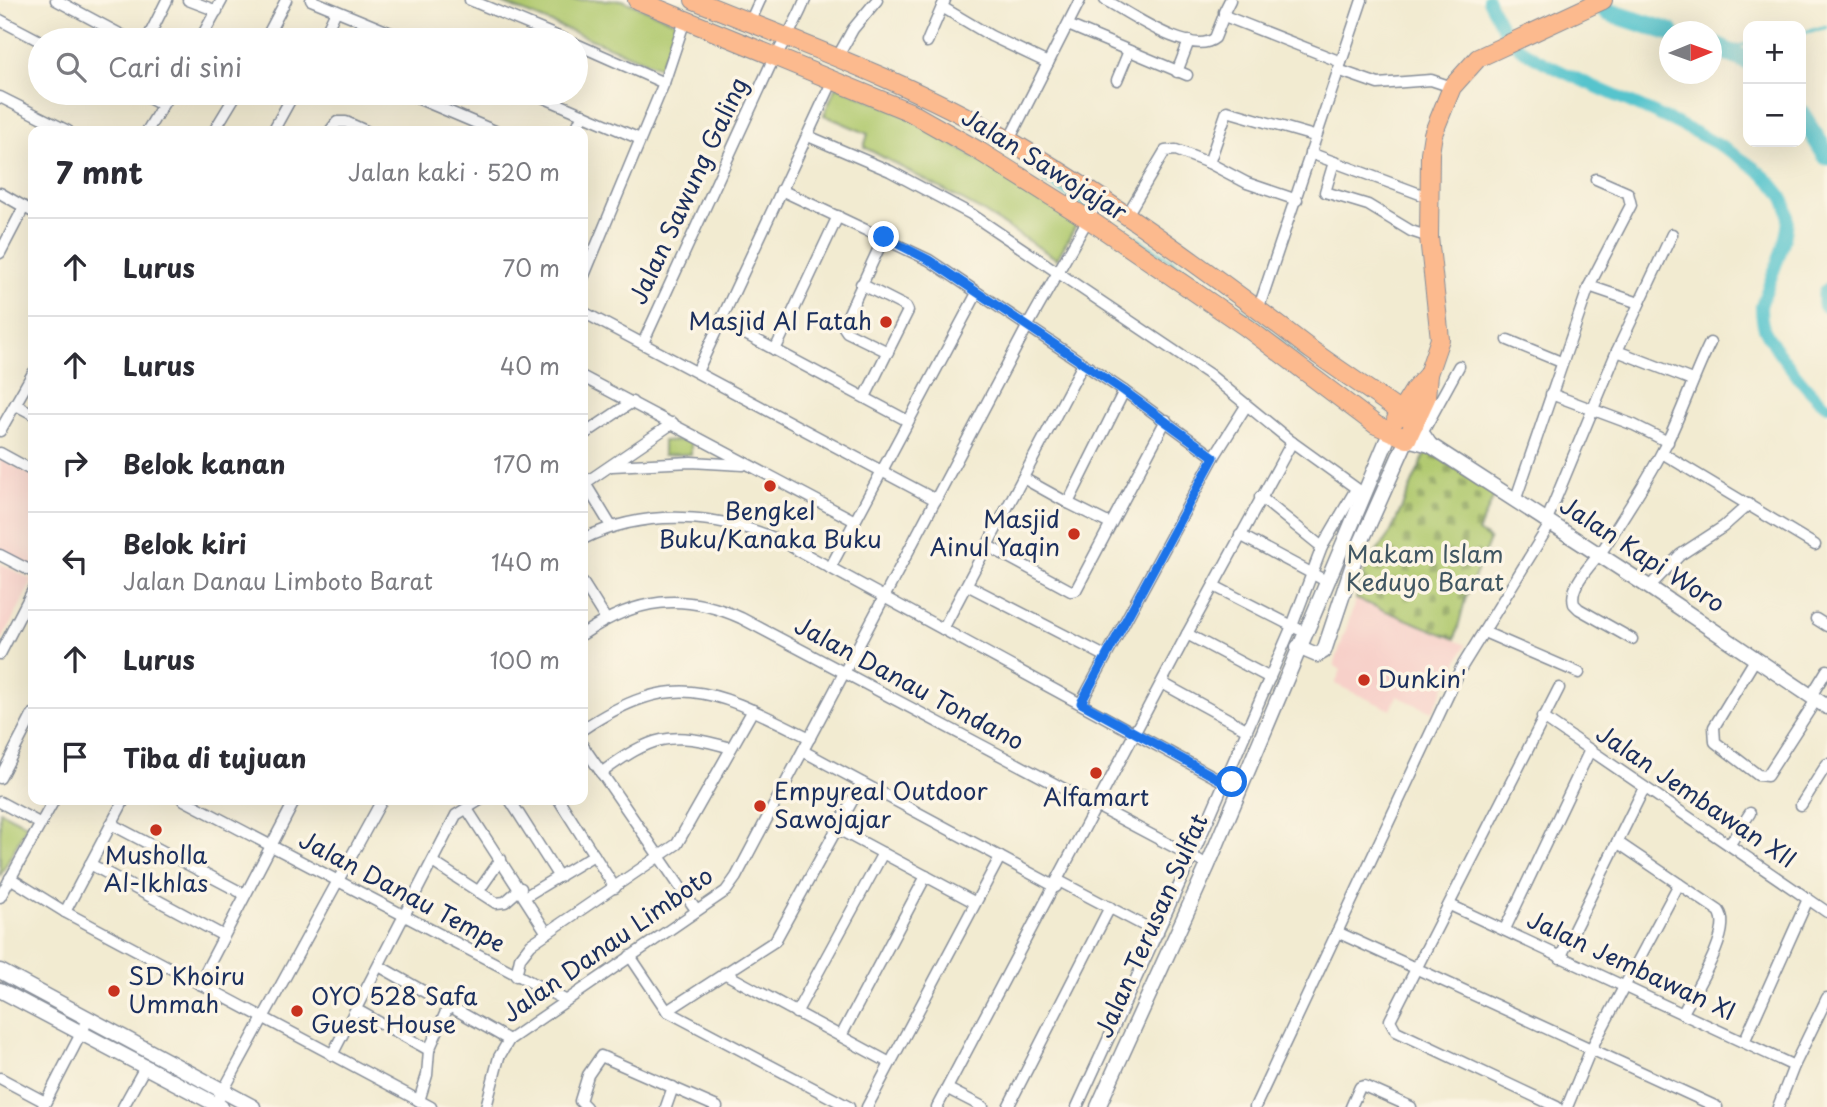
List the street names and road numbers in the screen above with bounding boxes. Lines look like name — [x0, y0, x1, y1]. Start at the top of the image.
street label: Jalan Sawung Galing — [619, 71, 756, 310]
street label: Jalan Sawojajar — [955, 98, 1136, 229]
street label: Jalan Kapi Woro — [1553, 486, 1733, 620]
street label: Jalan Danau Tondano — [789, 606, 1031, 758]
street label: Jalan Jembawan XII — [1590, 715, 1805, 876]
street label: Jalan Terusan Sulfat — [1085, 807, 1216, 1043]
street label: Jalan Danau Tempe — [293, 821, 513, 960]
street label: Jalan Danau Limboto — [494, 857, 720, 1030]
street label: Jalan Jembawan XI — [1522, 900, 1742, 1028]

